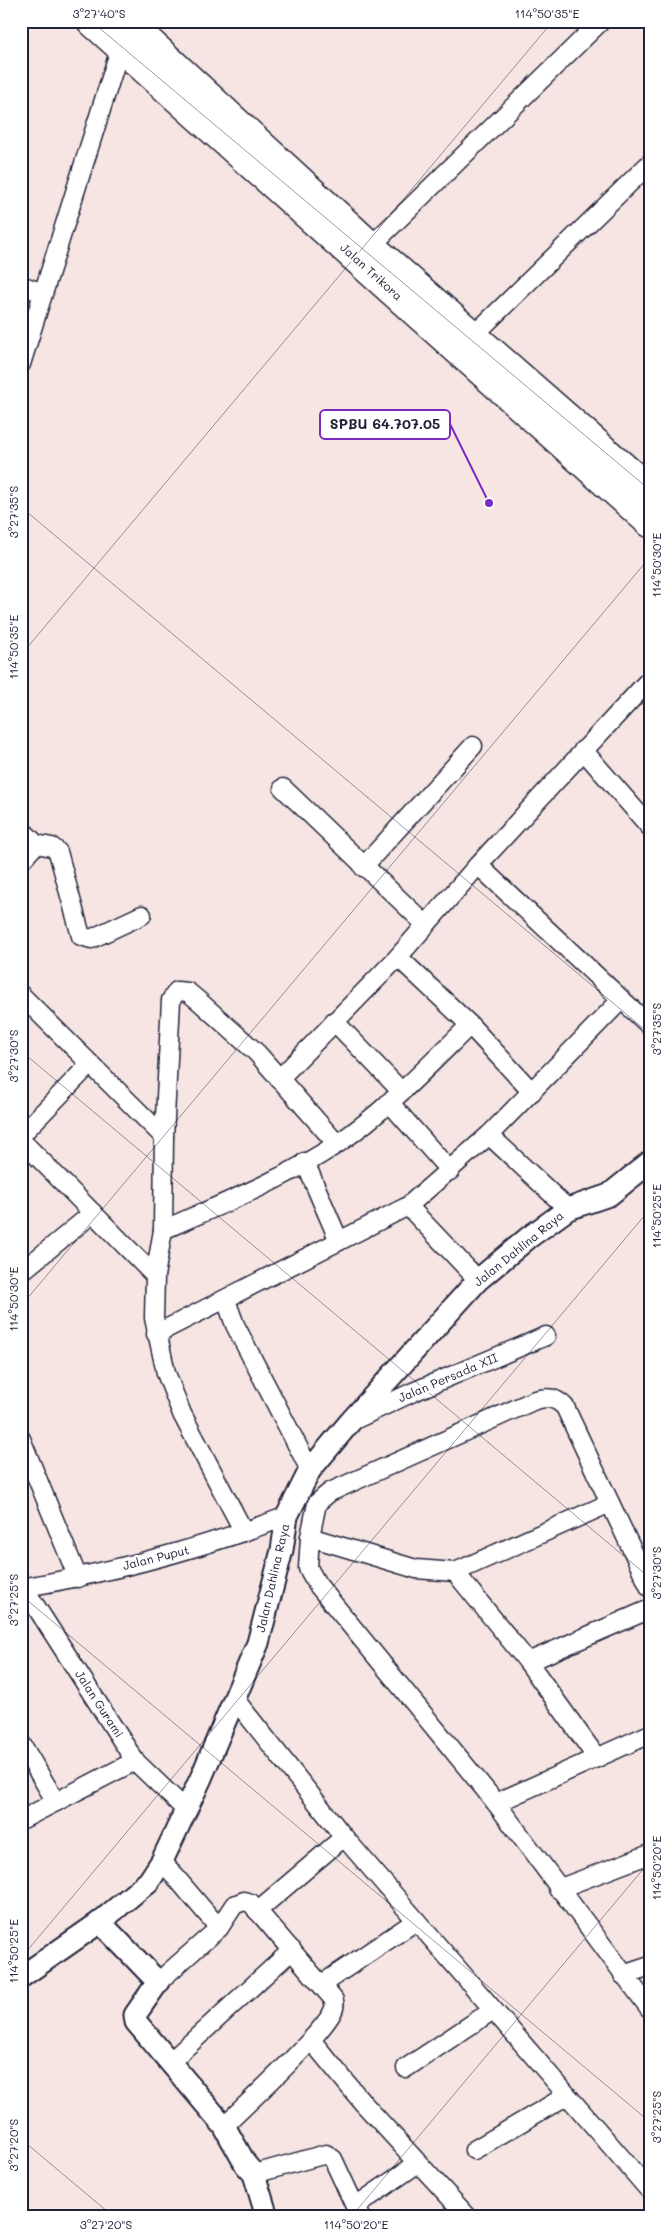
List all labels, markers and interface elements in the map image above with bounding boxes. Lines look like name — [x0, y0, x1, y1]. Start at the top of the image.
text: 3°27'40"S — [72, 5, 126, 21]
text: 114°50'35"E — [515, 5, 579, 21]
street label: Jalan Trikora — [337, 239, 406, 303]
callout: SPBU 64.707.05 — [320, 410, 450, 439]
text: SPBU 64.707.05 — [330, 414, 440, 433]
text: 3°27'35"S — [5, 485, 21, 538]
text: 114°50'30"E — [648, 532, 664, 598]
text: 114°50'35"E — [5, 615, 21, 679]
text: 3°27'35"S — [648, 1002, 664, 1055]
text: 3°27'30"S — [5, 1029, 21, 1083]
text: 114°50'25"E — [648, 1184, 664, 1248]
street label: Jalan Dahlina Raya — [470, 1207, 567, 1289]
text: 114°50'30"E — [5, 1266, 21, 1332]
street label: Jalan Persada XII — [395, 1349, 500, 1405]
street label: Jalan Dahlina Raya — [252, 1522, 292, 1634]
street label: Jalan Puput — [121, 1541, 191, 1573]
text: 3°27'30"S — [648, 1546, 664, 1600]
text: 3°27'25"S — [5, 1574, 21, 1626]
street label: Jalan Gurami — [72, 1667, 128, 1740]
text: 114°50'20"E — [648, 1836, 664, 1900]
text: 114°50'25"E — [5, 1919, 21, 1983]
text: 3°27'25"S — [648, 2091, 664, 2143]
text: 3°27'20"S — [5, 2118, 21, 2171]
text: 3°27'20"S — [80, 2216, 133, 2232]
text: 114°50'20"E — [324, 2216, 388, 2232]

